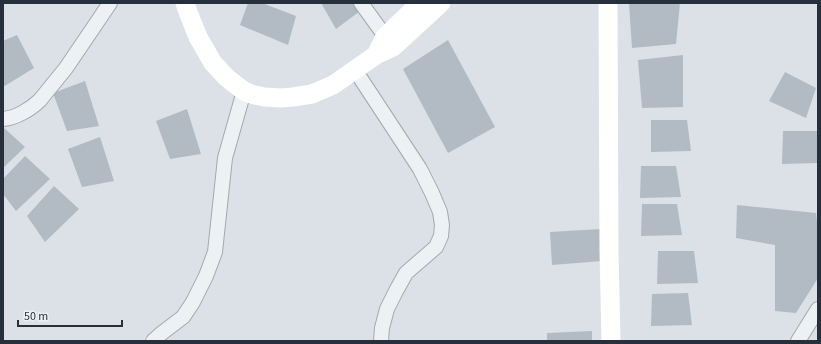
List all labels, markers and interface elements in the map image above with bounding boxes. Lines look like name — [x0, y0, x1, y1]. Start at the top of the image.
scale bar — [18, 302, 122, 328]
text: 50 m — [24, 308, 48, 325]

